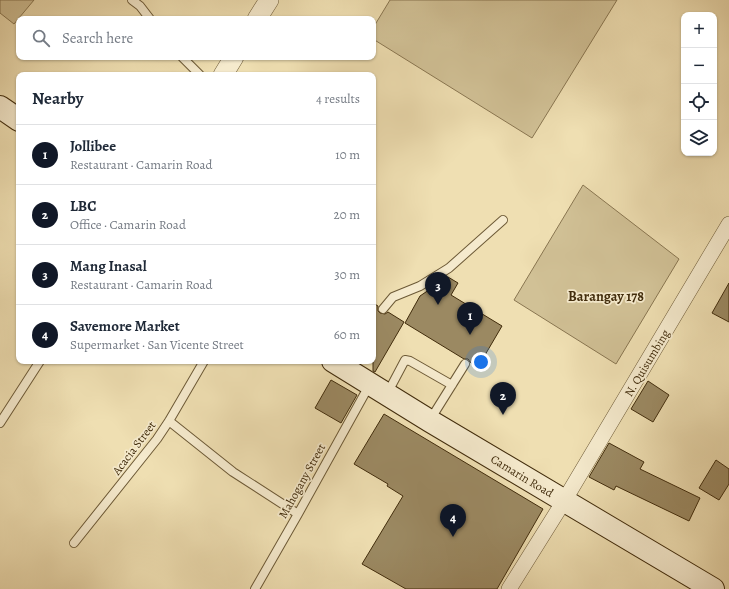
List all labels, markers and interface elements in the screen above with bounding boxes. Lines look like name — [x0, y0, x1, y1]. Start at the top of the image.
map controls — [681, 12, 717, 156]
button: + — [681, 12, 717, 48]
search box — [16, 16, 376, 60]
icon: search — [30, 27, 52, 49]
text: Search here — [62, 28, 133, 48]
button: − — [681, 48, 717, 84]
button: locate — [681, 84, 717, 120]
text: Nearby — [32, 87, 83, 110]
text: 4 results — [316, 90, 360, 107]
button: layers — [681, 120, 717, 156]
text: Jollibee — [70, 136, 116, 156]
text: 1 — [43, 146, 47, 163]
text: 10 m — [335, 146, 360, 163]
text: Restaurant · Camarin Road — [70, 156, 213, 173]
text: LBC — [70, 196, 96, 216]
text: 2 — [42, 206, 48, 223]
text: 20 m — [334, 206, 360, 223]
text: Office · Camarin Road — [70, 216, 186, 233]
text: Mang Inasal — [70, 256, 147, 276]
text: 3 — [42, 266, 48, 283]
text: 30 m — [334, 266, 360, 283]
pin: 3 — [425, 272, 451, 305]
text: Restaurant · Camarin Road — [70, 276, 213, 293]
district label: Barangay 178 — [568, 287, 644, 306]
pin: 1 — [457, 302, 483, 335]
text: Savemore Market — [70, 316, 180, 336]
text: 4 — [42, 326, 48, 343]
text: 60 m — [334, 326, 360, 343]
street label: N. Quisumbing — [621, 326, 673, 400]
text: Supermarket · San Vicente Street — [70, 336, 244, 353]
your location — [471, 352, 491, 372]
pin: 2 — [490, 382, 516, 415]
street label: Acacia Street — [108, 418, 159, 479]
street label: Mahogany Street — [275, 441, 329, 521]
street label: Camarin Road — [488, 451, 557, 501]
pin: 4 — [440, 504, 466, 537]

